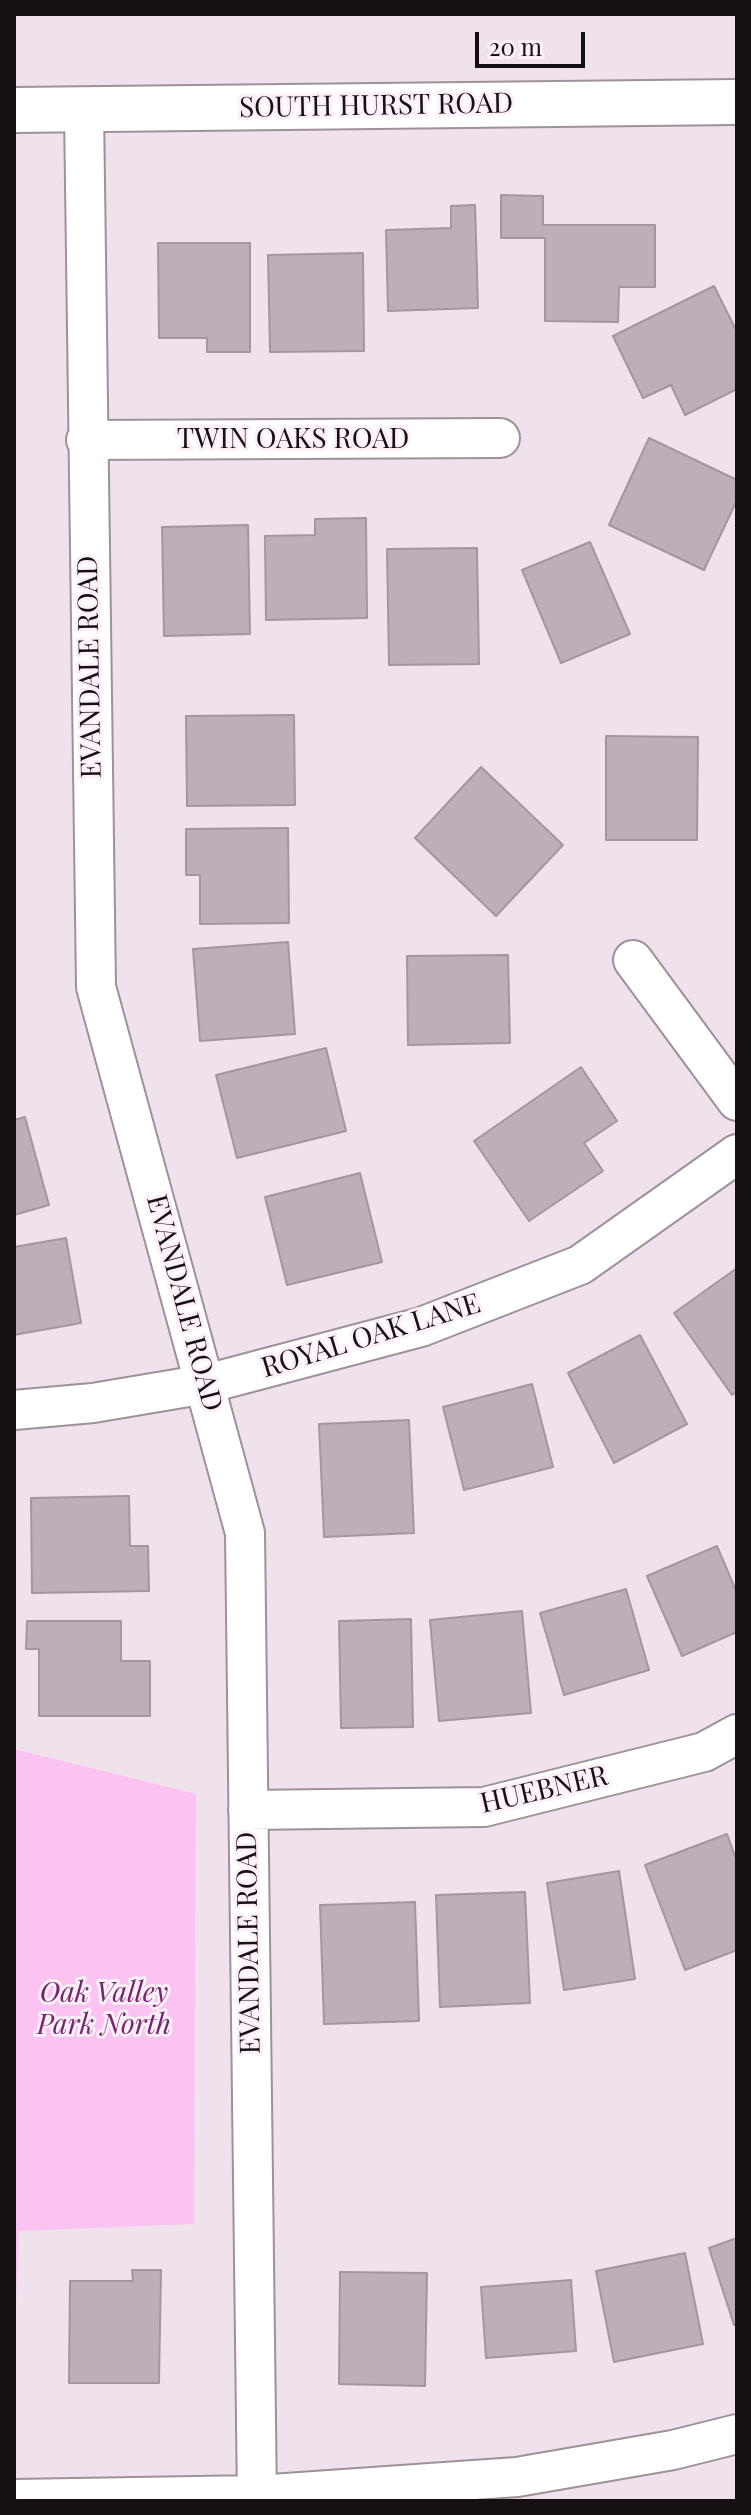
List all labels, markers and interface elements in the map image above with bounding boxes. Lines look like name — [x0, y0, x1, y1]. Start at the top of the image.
scale bar — [479, 16, 589, 66]
text: 20 m — [489, 30, 542, 62]
street label: SOUTH HURST ROAD — [239, 87, 513, 125]
street label: TWIN OAKS ROAD — [177, 422, 409, 456]
street label: EVANDALE ROAD — [71, 555, 109, 779]
street label: EVANDALE ROAD — [139, 1191, 229, 1415]
street label: ROYAL OAK LANE — [257, 1287, 485, 1385]
street label: HUEBNER — [477, 1759, 611, 1821]
street label: EVANDALE ROAD — [230, 1831, 268, 2055]
park label: Oak Valley Park North — [37, 1976, 171, 2042]

